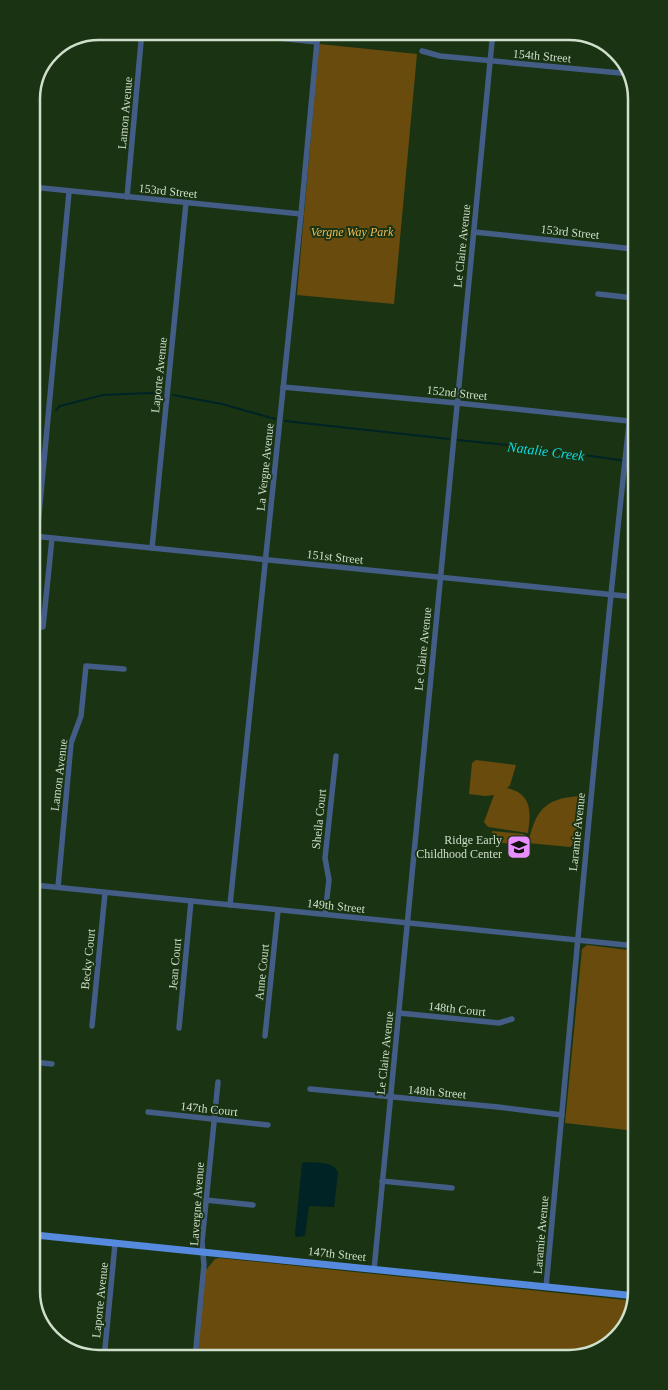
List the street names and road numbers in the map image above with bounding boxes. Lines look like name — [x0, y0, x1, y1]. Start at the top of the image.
street label: 154th Street — [512, 46, 572, 66]
street label: Lamon Avenue — [115, 76, 135, 150]
street label: 153rd Street — [138, 181, 199, 201]
street label: Le Claire Avenue — [451, 204, 473, 288]
street label: 153rd Street — [540, 222, 601, 242]
street label: Laporte Avenue — [148, 336, 170, 414]
street label: 152nd Street — [426, 383, 489, 403]
street label: La Vergne Avenue — [253, 423, 277, 511]
street label: 151st Street — [306, 547, 365, 567]
street label: Le Claire Avenue — [412, 607, 434, 691]
street label: Lamon Avenue — [48, 738, 70, 812]
street label: Sheila Court — [309, 788, 329, 850]
street label: Laramie Avenue — [566, 792, 588, 872]
street label: 149th Street — [306, 896, 366, 916]
street label: Becky Court — [78, 927, 98, 990]
street label: Jean Court — [166, 937, 184, 990]
street label: Anne Court — [252, 943, 272, 1001]
street label: 148th Court — [428, 999, 487, 1019]
street label: Le Claire Avenue — [374, 1011, 396, 1095]
street label: 148th Street — [407, 1082, 467, 1102]
street label: 147th Court — [180, 1099, 239, 1119]
street label: Lavergne Avenue — [187, 1162, 207, 1246]
street label: Laramie Avenue — [531, 1195, 551, 1275]
street label: 147th Street — [307, 1244, 367, 1264]
street label: Laporte Avenue — [89, 1261, 111, 1339]

